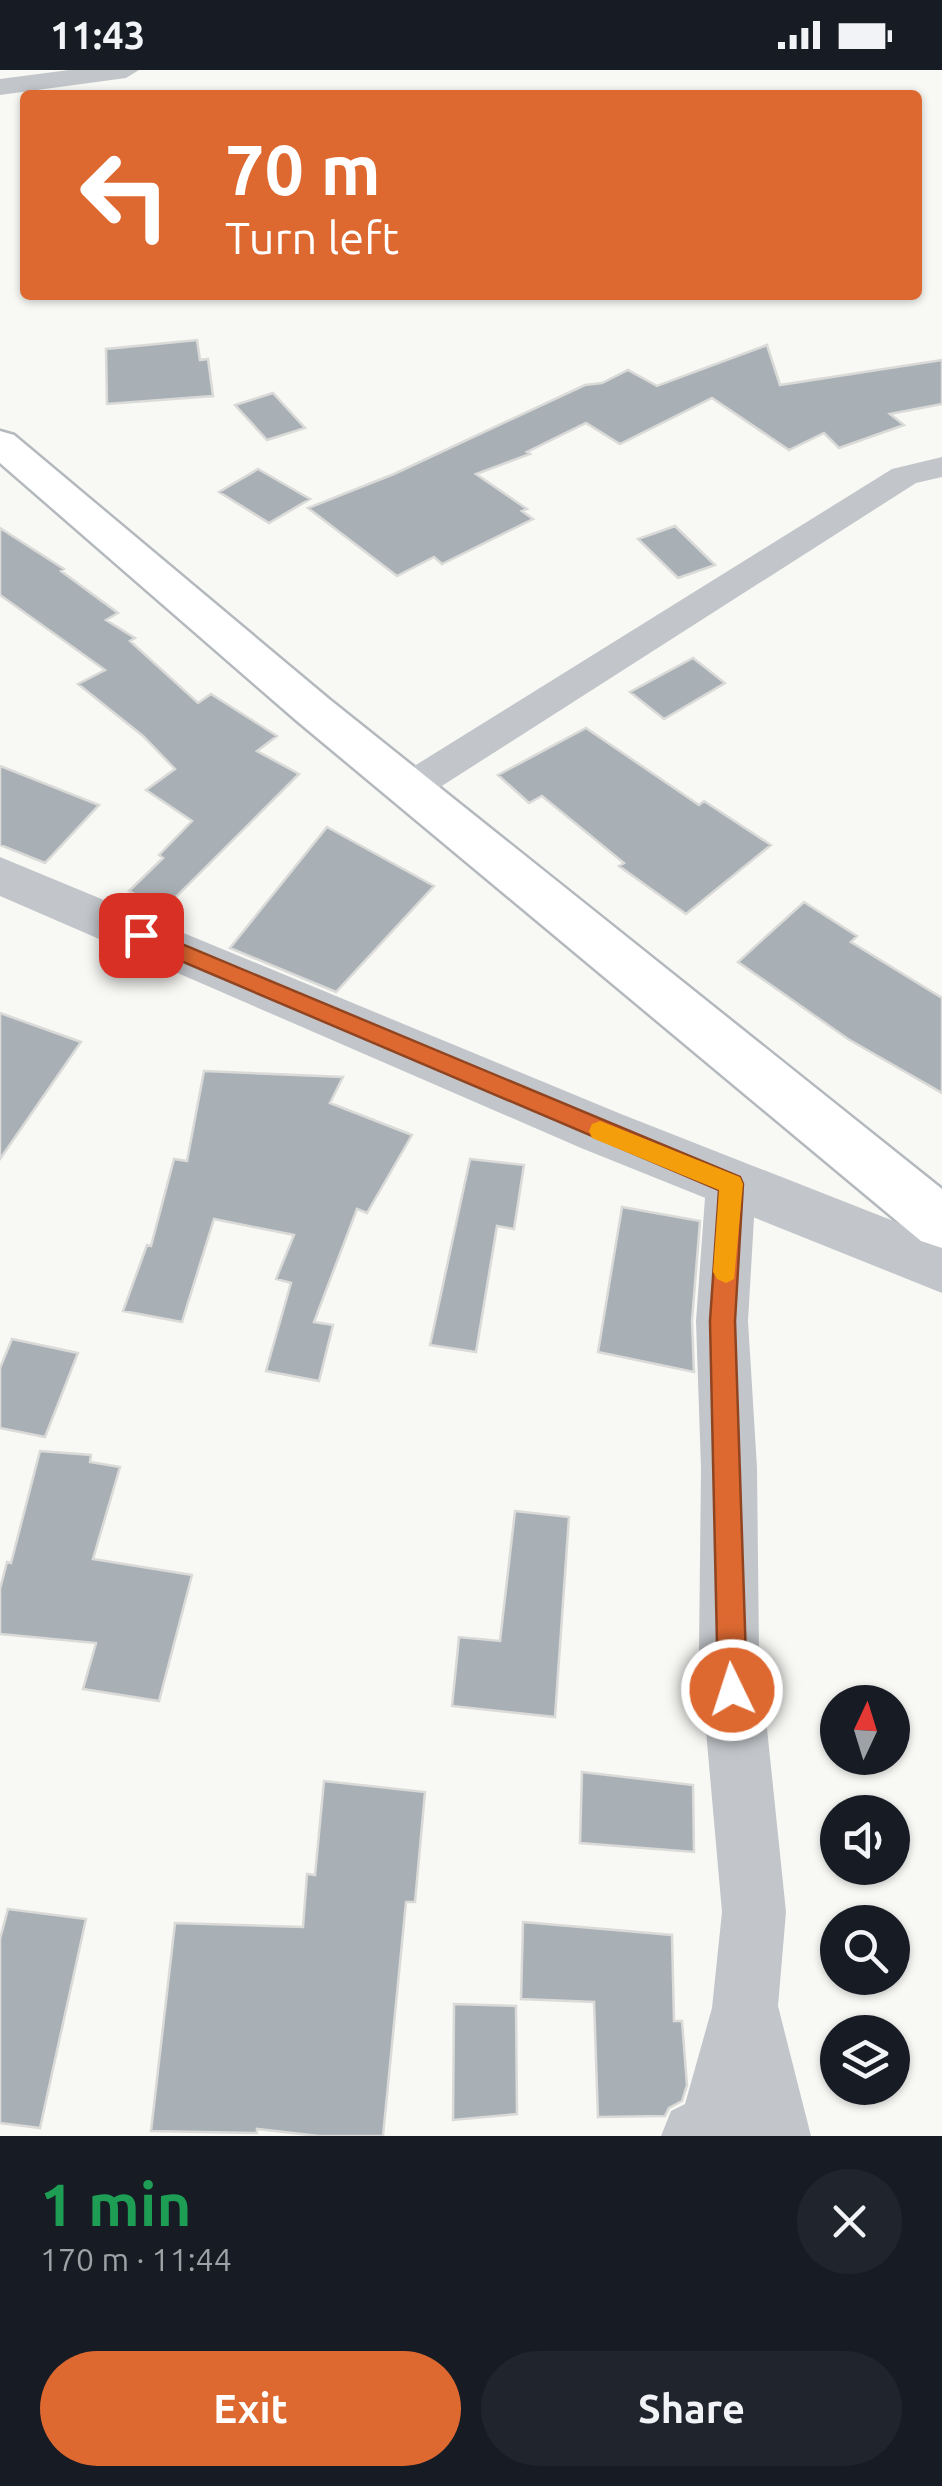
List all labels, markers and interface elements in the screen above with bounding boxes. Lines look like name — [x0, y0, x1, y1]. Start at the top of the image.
text: 11:43 — [50, 14, 145, 56]
icon: left — [60, 130, 190, 260]
text: 70 m — [225, 130, 381, 208]
text: Turn left — [225, 212, 399, 263]
pin — [99, 893, 184, 978]
icon: arrive — [114, 908, 169, 963]
position arrow — [680, 1638, 784, 1742]
north arrow — [820, 1685, 910, 1775]
map controls — [820, 1685, 910, 2105]
button: sound — [820, 1795, 910, 1885]
button: search — [820, 1905, 910, 1995]
button: layers — [820, 2015, 910, 2105]
button: close — [797, 2169, 902, 2274]
text: 1 min — [40, 2170, 192, 2237]
text: 170 m · 11:44 — [40, 2241, 232, 2277]
button: Exit — [40, 2351, 461, 2466]
button: Share — [481, 2351, 902, 2466]

